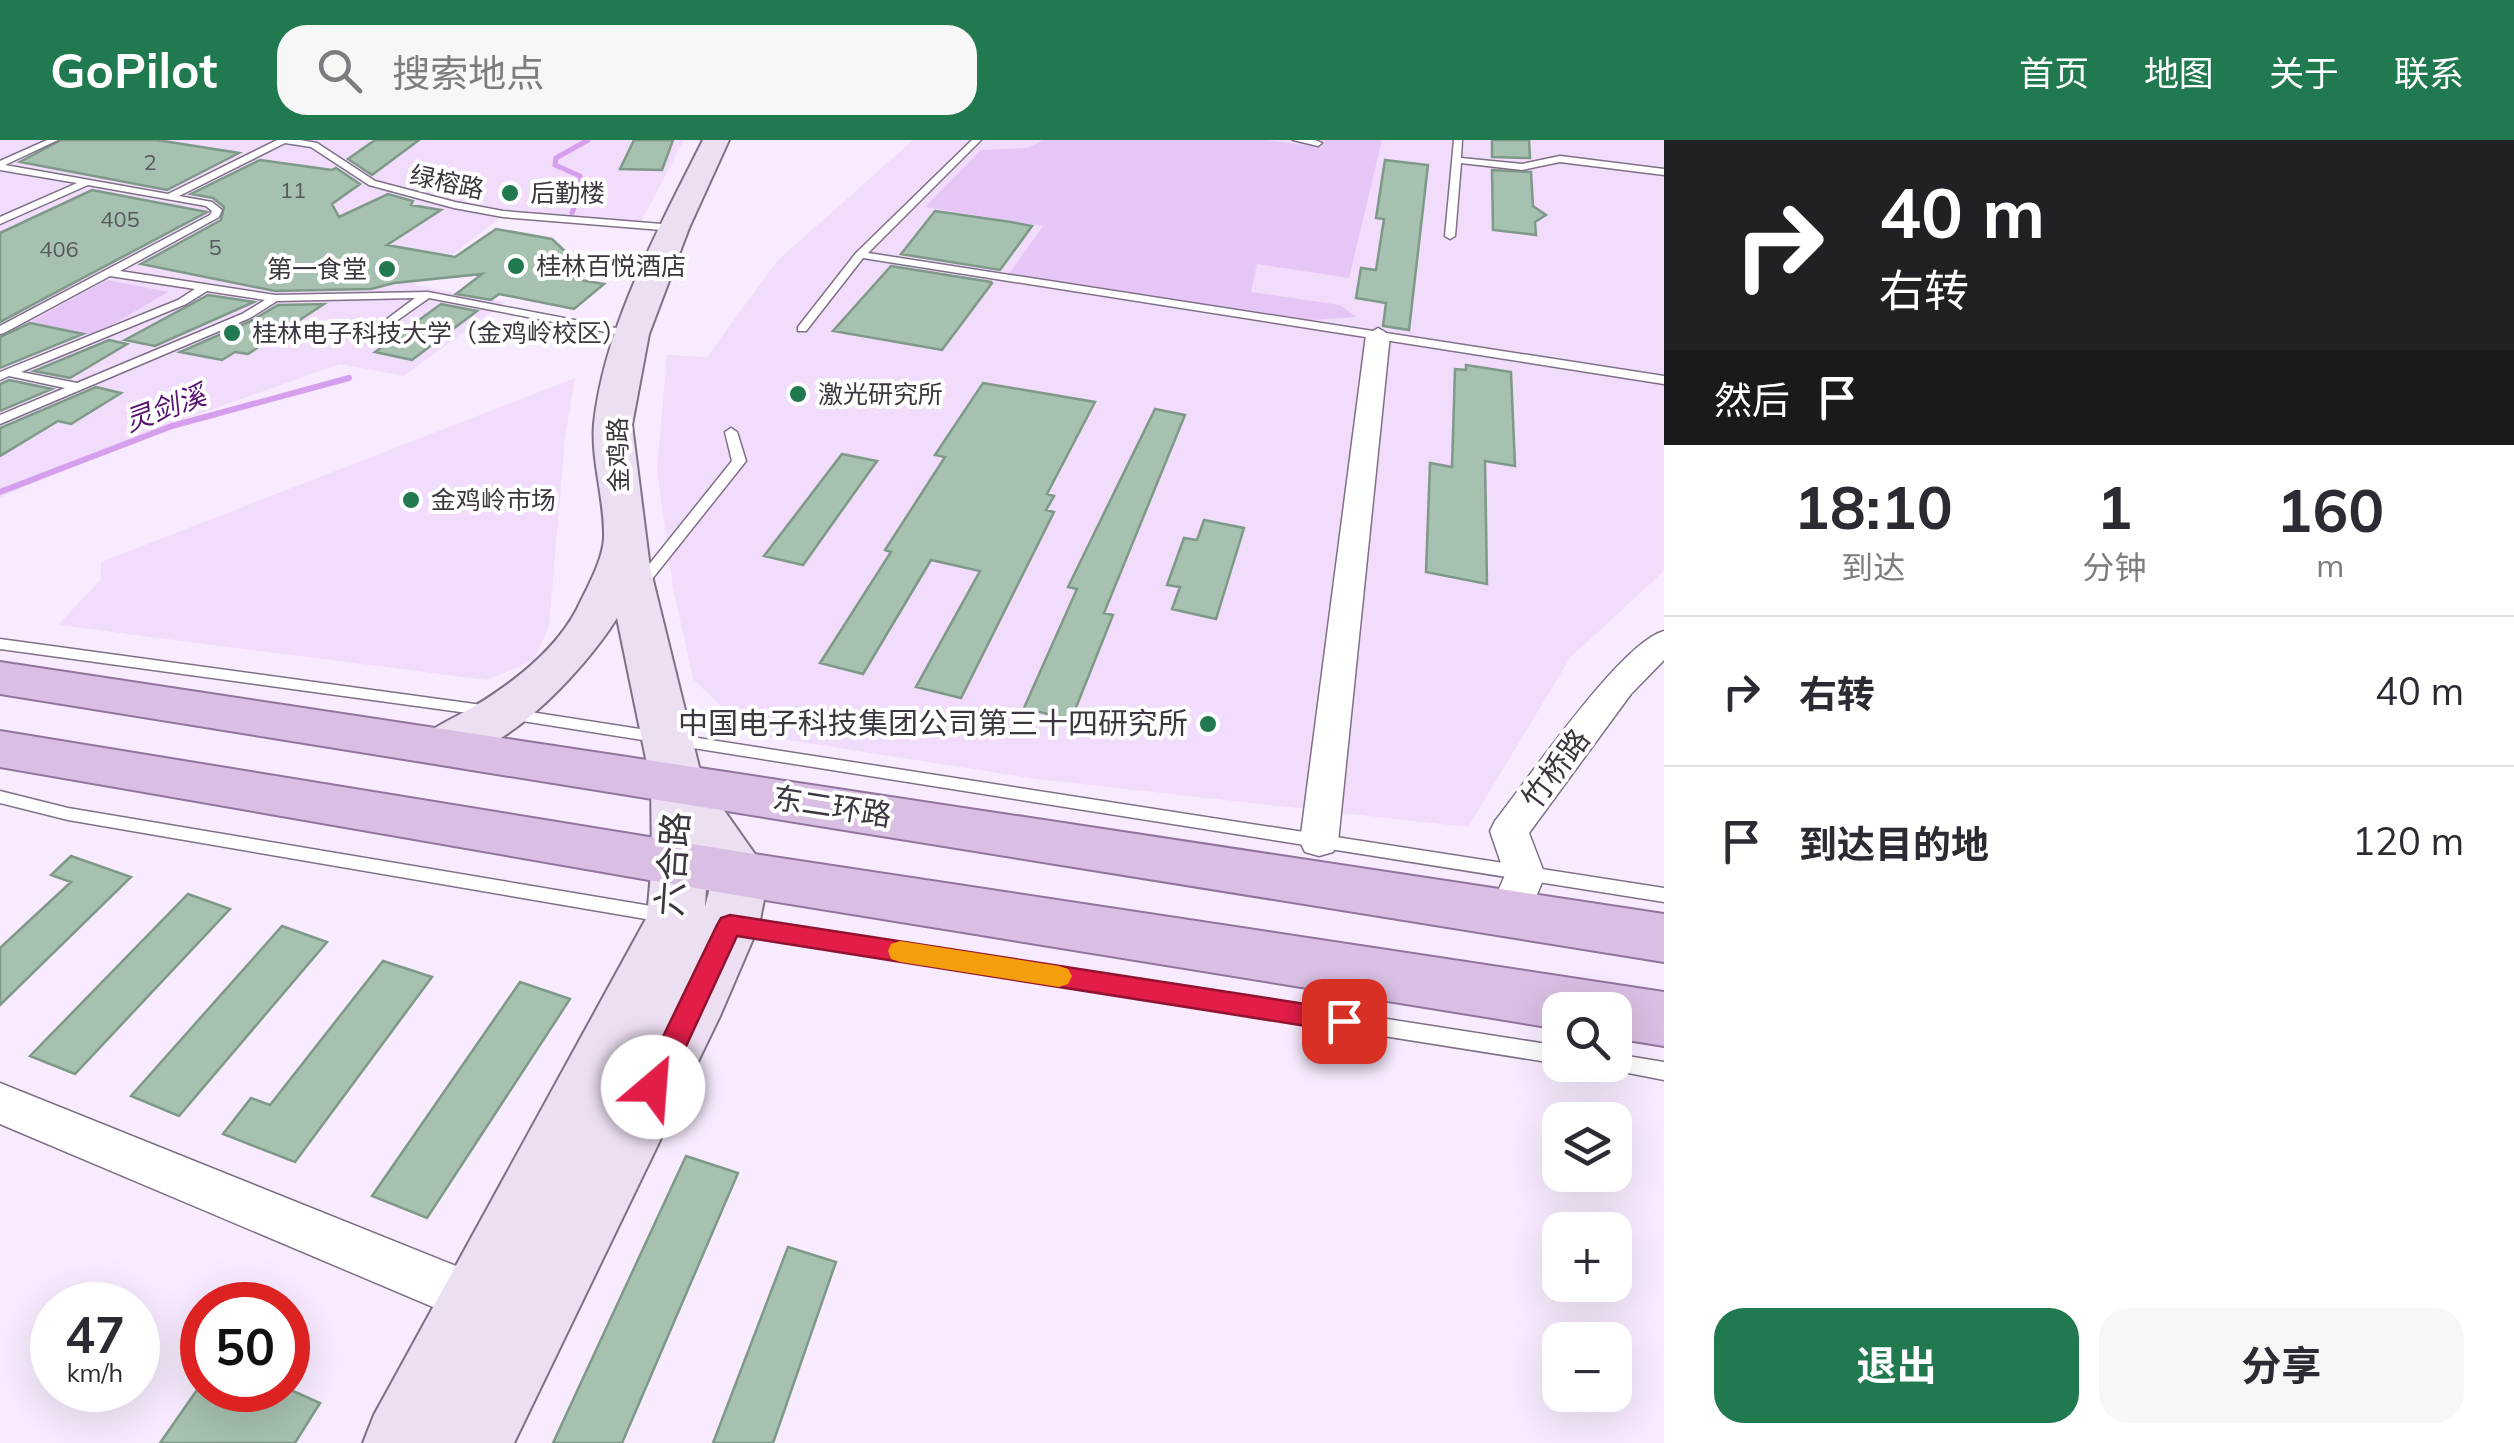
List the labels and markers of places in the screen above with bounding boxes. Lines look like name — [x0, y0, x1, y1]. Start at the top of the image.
place label: 后勤楼 — [530, 177, 605, 208]
marker: 后勤楼 — [499, 182, 521, 204]
place label: 桂林百悦酒店 — [536, 250, 686, 281]
place label: 第一食堂 — [267, 253, 367, 284]
marker: 桂林百悦酒店 — [505, 255, 527, 277]
marker: 第一食堂 — [376, 258, 398, 280]
place label: 桂林电子科技大学（金鸡岭校区） — [252, 317, 627, 348]
marker: 桂林电子科技大学（金鸡岭校区） — [221, 322, 243, 344]
place label: 激光研究所 — [818, 378, 943, 409]
marker: 激光研究所 — [787, 383, 809, 405]
place label: 金鸡岭市场 — [431, 484, 556, 515]
marker: 金鸡岭市场 — [400, 489, 422, 511]
place label: 中国电子科技集团公司第三十四研究所 — [678, 704, 1188, 742]
marker: 中国电子科技集团公司第三十四研究所 — [1197, 713, 1219, 735]
pin — [1302, 979, 1387, 1064]

